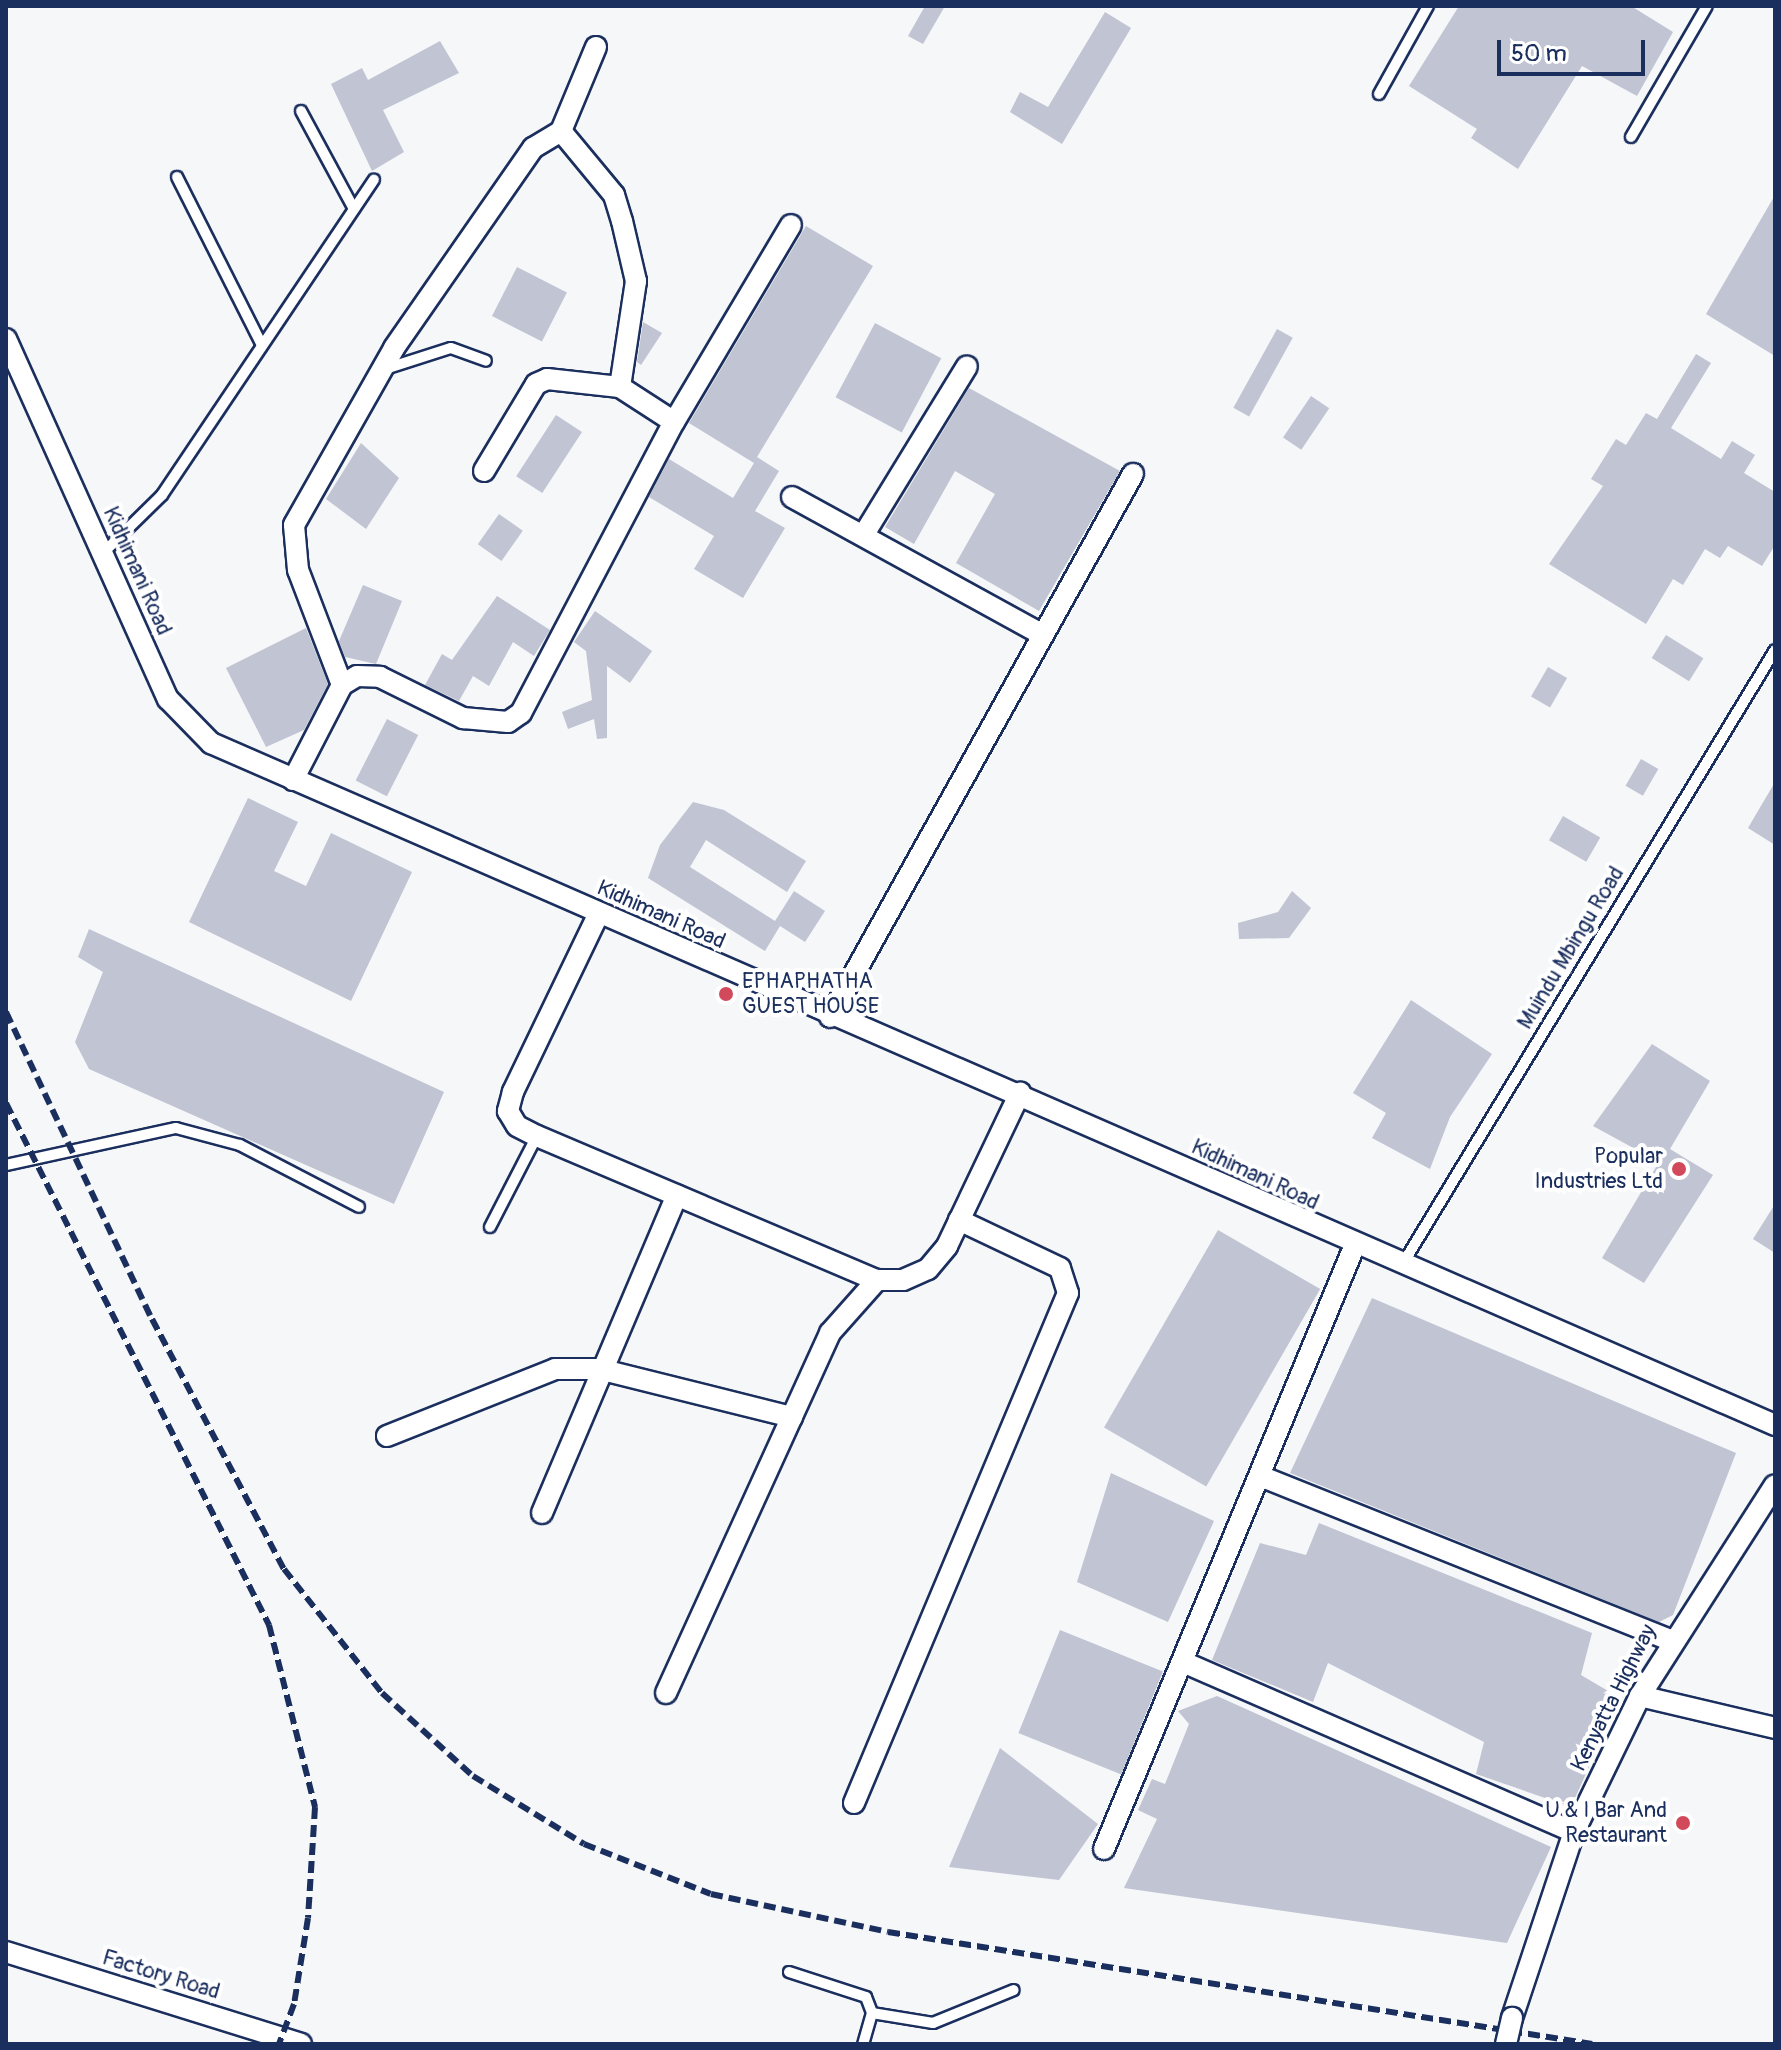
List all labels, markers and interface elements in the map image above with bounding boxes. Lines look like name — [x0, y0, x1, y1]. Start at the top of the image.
scale bar — [1501, 24, 1649, 74]
text: 50 m — [1511, 39, 1567, 68]
street label: Kidhimani Road — [97, 503, 177, 639]
street label: Muindu Mbingu Road — [1512, 862, 1630, 1034]
street label: Kidhimani Road — [593, 875, 729, 955]
place label: EPHAPHATHA GUEST HOUSE — [742, 968, 879, 1020]
marker: EPHAPHATHA GUEST HOUSE — [717, 985, 735, 1003]
street label: Kidhimani Road — [1187, 1134, 1323, 1216]
place label: Popular Industries Ltd — [1535, 1143, 1663, 1194]
marker: Popular Industries Ltd — [1670, 1160, 1688, 1178]
street label: Kenyatta Highway — [1566, 1620, 1662, 1776]
place label: U & I Bar And Restaurant — [1545, 1797, 1667, 1848]
marker: U & I Bar And Restaurant — [1674, 1814, 1692, 1832]
street label: Factory Road — [99, 1945, 223, 2005]

